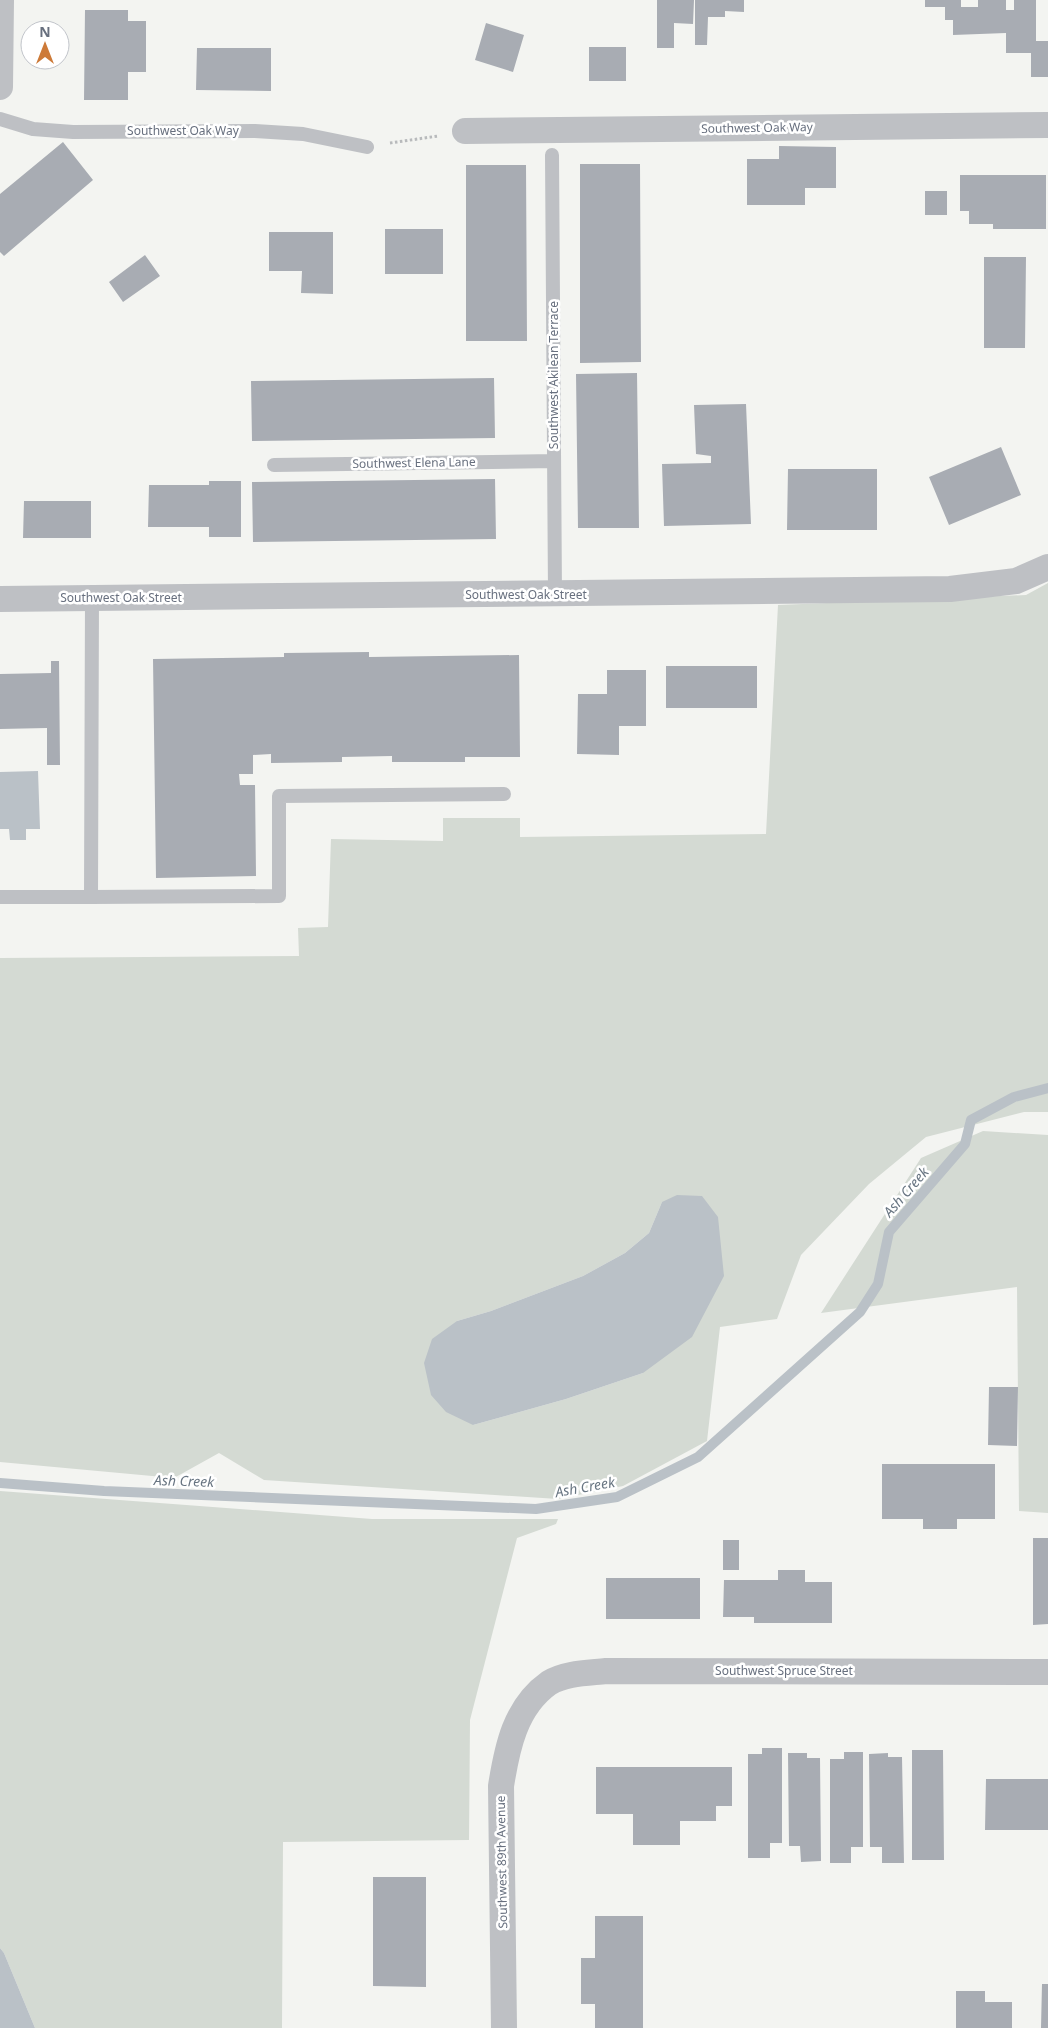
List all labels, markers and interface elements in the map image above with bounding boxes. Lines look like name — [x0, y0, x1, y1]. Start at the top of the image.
north arrow — [20, 20, 70, 70]
text: N — [39, 22, 51, 41]
street label: Southwest Oak Way — [701, 118, 814, 137]
street label: Southwest Oak Way — [127, 122, 240, 139]
street label: Southwest Akilean Terrace — [545, 301, 562, 449]
street label: Southwest Elena Lane — [352, 453, 476, 472]
street label: Southwest Oak Street — [465, 586, 587, 603]
street label: Southwest Oak Street — [60, 589, 182, 606]
water label: Ash Creek — [878, 1162, 933, 1221]
water label: Ash Creek — [153, 1470, 215, 1491]
water label: Ash Creek — [553, 1472, 617, 1501]
street label: Southwest Spruce Street — [715, 1662, 854, 1679]
street label: Southwest 89th Avenue — [492, 1795, 511, 1929]

